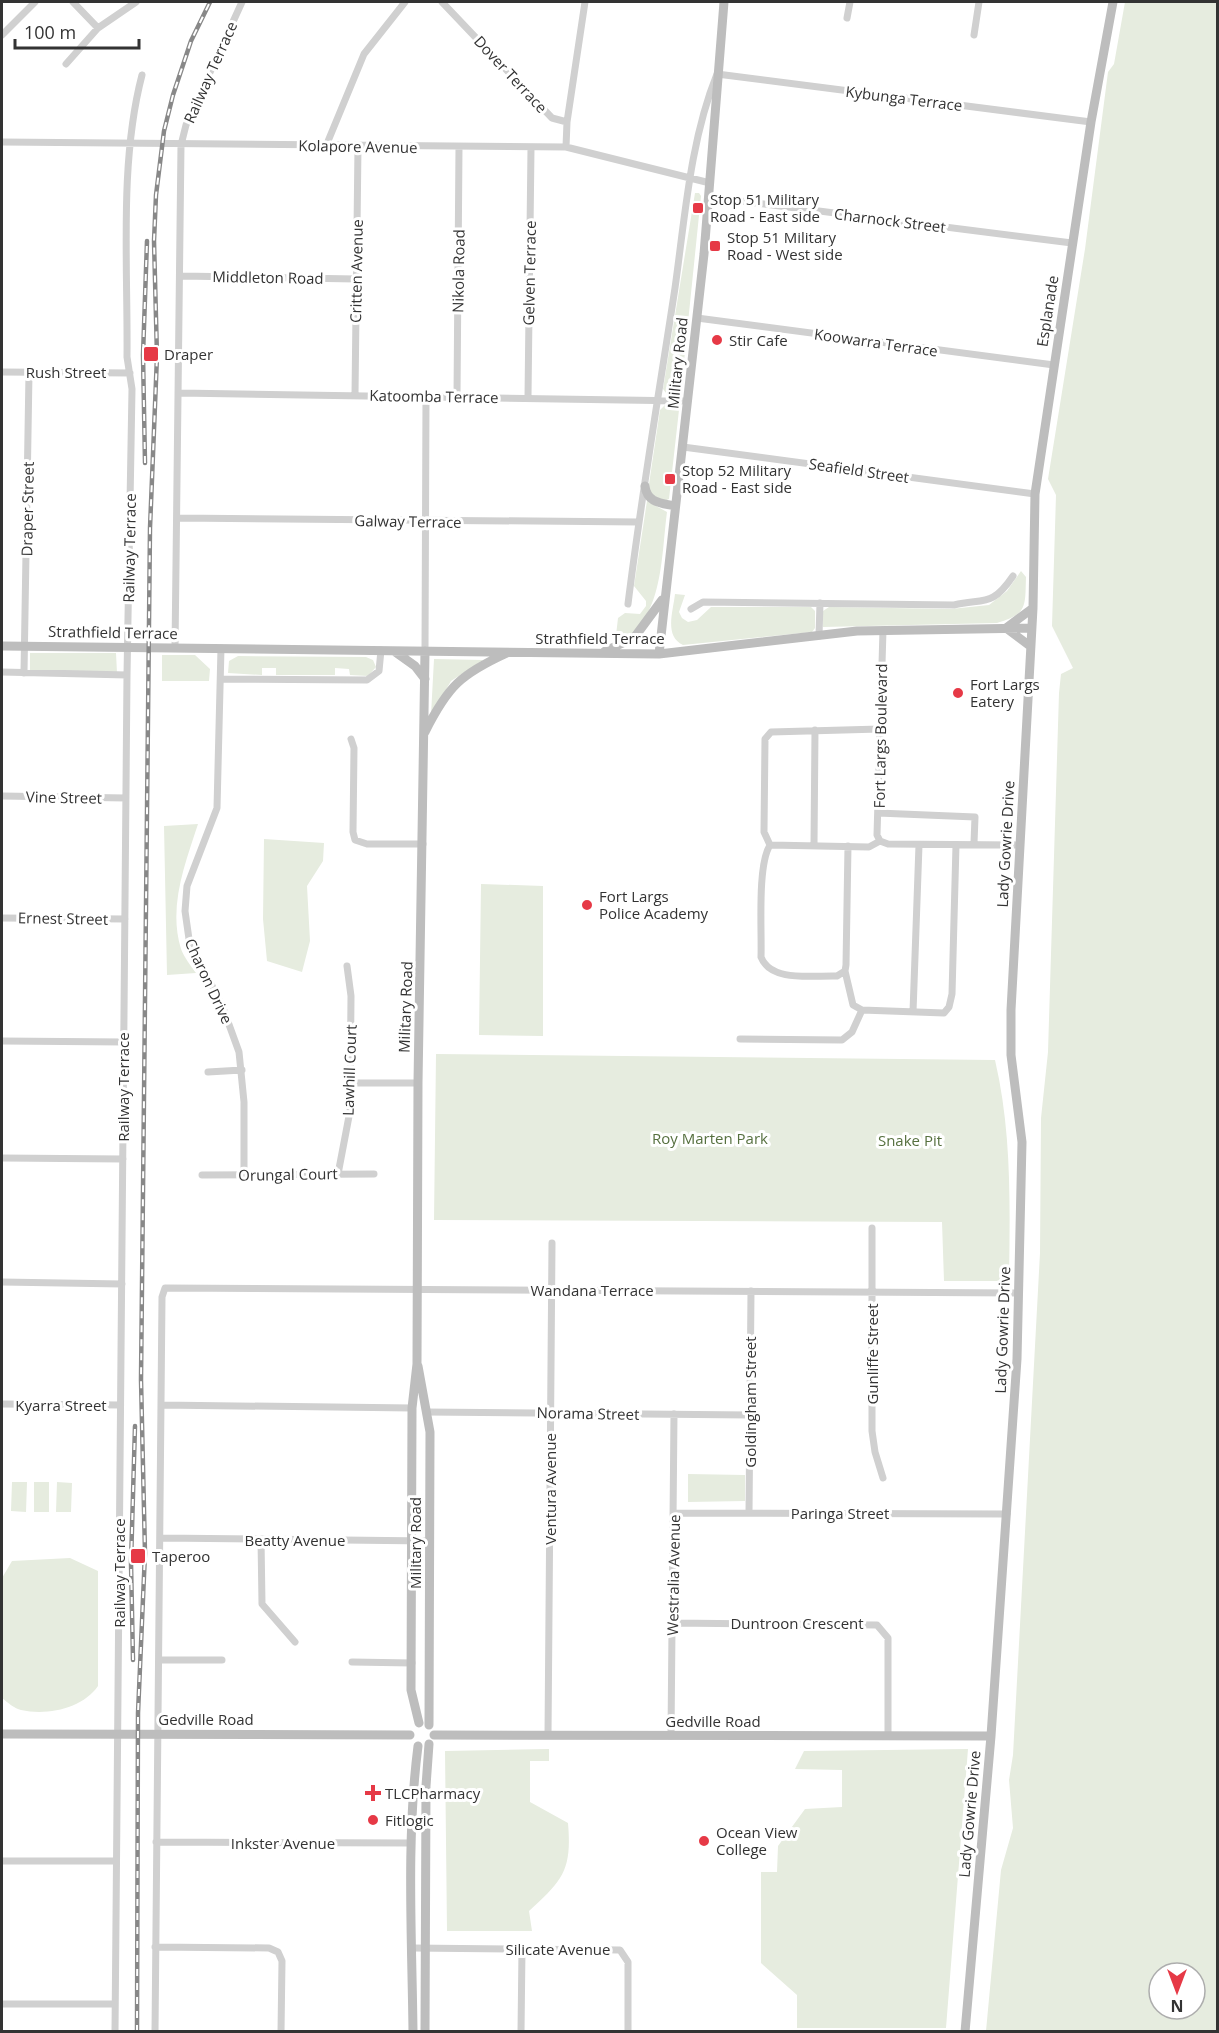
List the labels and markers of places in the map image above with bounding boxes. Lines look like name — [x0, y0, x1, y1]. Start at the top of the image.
place label: Stop 51 Military Road - East side — [710, 189, 820, 226]
marker: Stop 51 Military Road - East side — [691, 201, 705, 215]
place label: Stop 51 Military Road - West side — [727, 227, 843, 264]
marker: Stop 51 Military Road - West side — [708, 239, 722, 253]
place label: Stir Cafe — [729, 330, 788, 350]
marker: Stir Cafe — [710, 333, 724, 347]
place label: Draper — [164, 344, 213, 364]
marker: Draper — [142, 345, 160, 363]
place label: Stop 52 Military Road - East side — [682, 460, 792, 497]
marker: Stop 52 Military Road - East side — [663, 472, 677, 486]
place label: Fort Largs Eatery — [970, 674, 1040, 711]
marker: Fort Largs Eatery — [951, 686, 965, 700]
place label: Fort Largs Police Academy — [599, 886, 709, 923]
marker: Fort Largs Police Academy — [580, 898, 594, 912]
place label: Taperoo — [152, 1546, 210, 1566]
marker: Taperoo — [129, 1547, 147, 1565]
place label: TLCPharmacy — [385, 1783, 481, 1803]
marker: TLCPharmacy — [366, 1786, 380, 1800]
place label: Fitlogic — [385, 1810, 434, 1830]
marker: Fitlogic — [366, 1813, 380, 1827]
place label: Ocean View College — [716, 1822, 798, 1859]
marker: Ocean View College — [697, 1834, 711, 1848]

